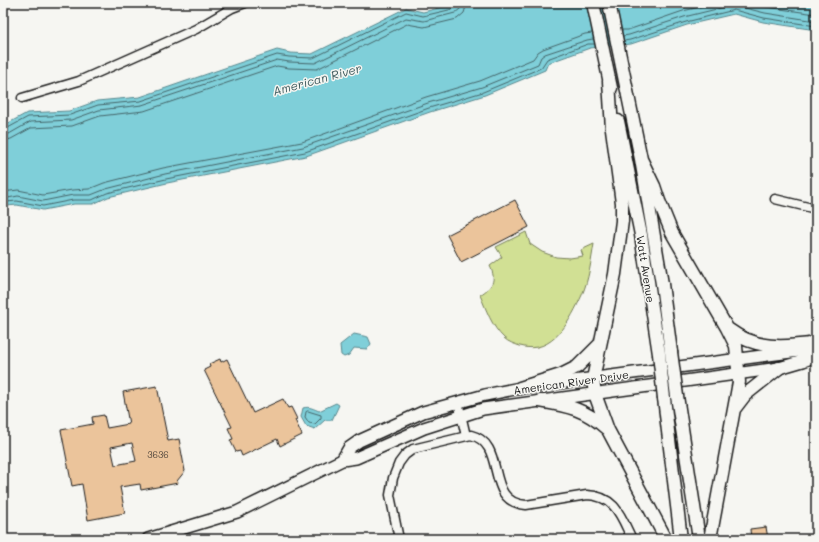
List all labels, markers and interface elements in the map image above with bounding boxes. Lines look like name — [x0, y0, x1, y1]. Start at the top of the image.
water label: American River — [271, 59, 363, 99]
street label: Watt Avenue — [633, 234, 659, 304]
street label: American River Drive — [512, 366, 630, 398]
house number: 3636 — [147, 449, 169, 460]

